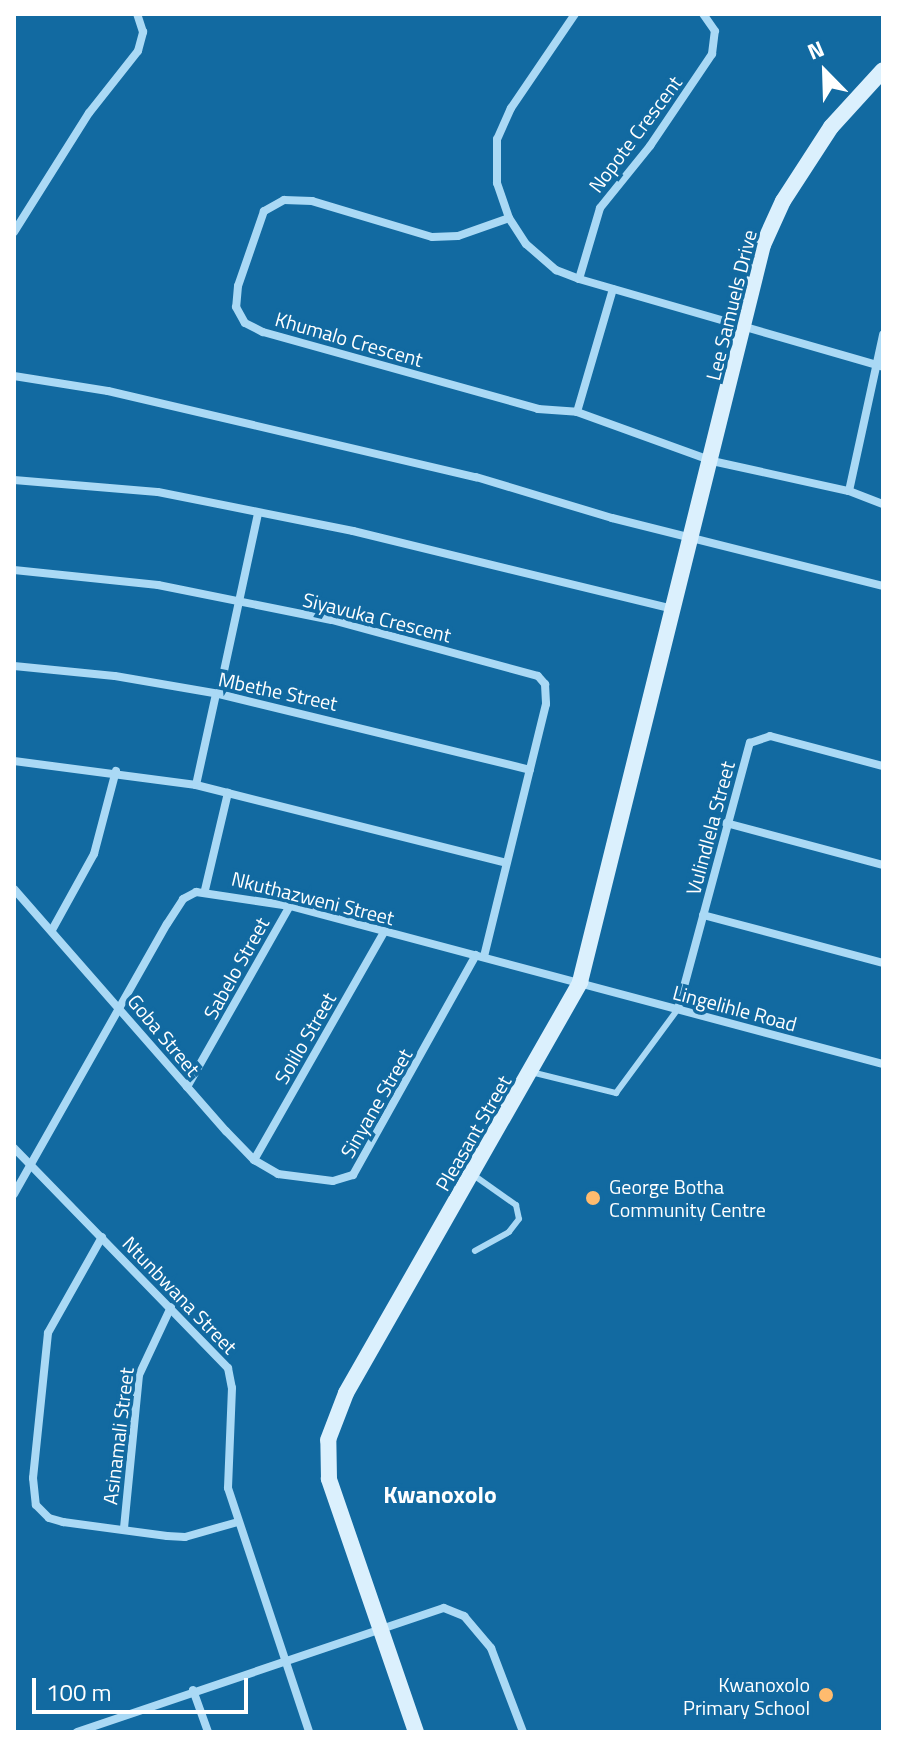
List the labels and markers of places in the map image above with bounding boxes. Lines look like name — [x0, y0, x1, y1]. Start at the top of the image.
place label: George Botha Community Centre — [609, 1174, 766, 1221]
marker: George Botha Community Centre — [584, 1189, 602, 1207]
place label: Kwanoxolo Primary School — [683, 1672, 810, 1719]
marker: Kwanoxolo Primary School — [817, 1686, 835, 1704]

